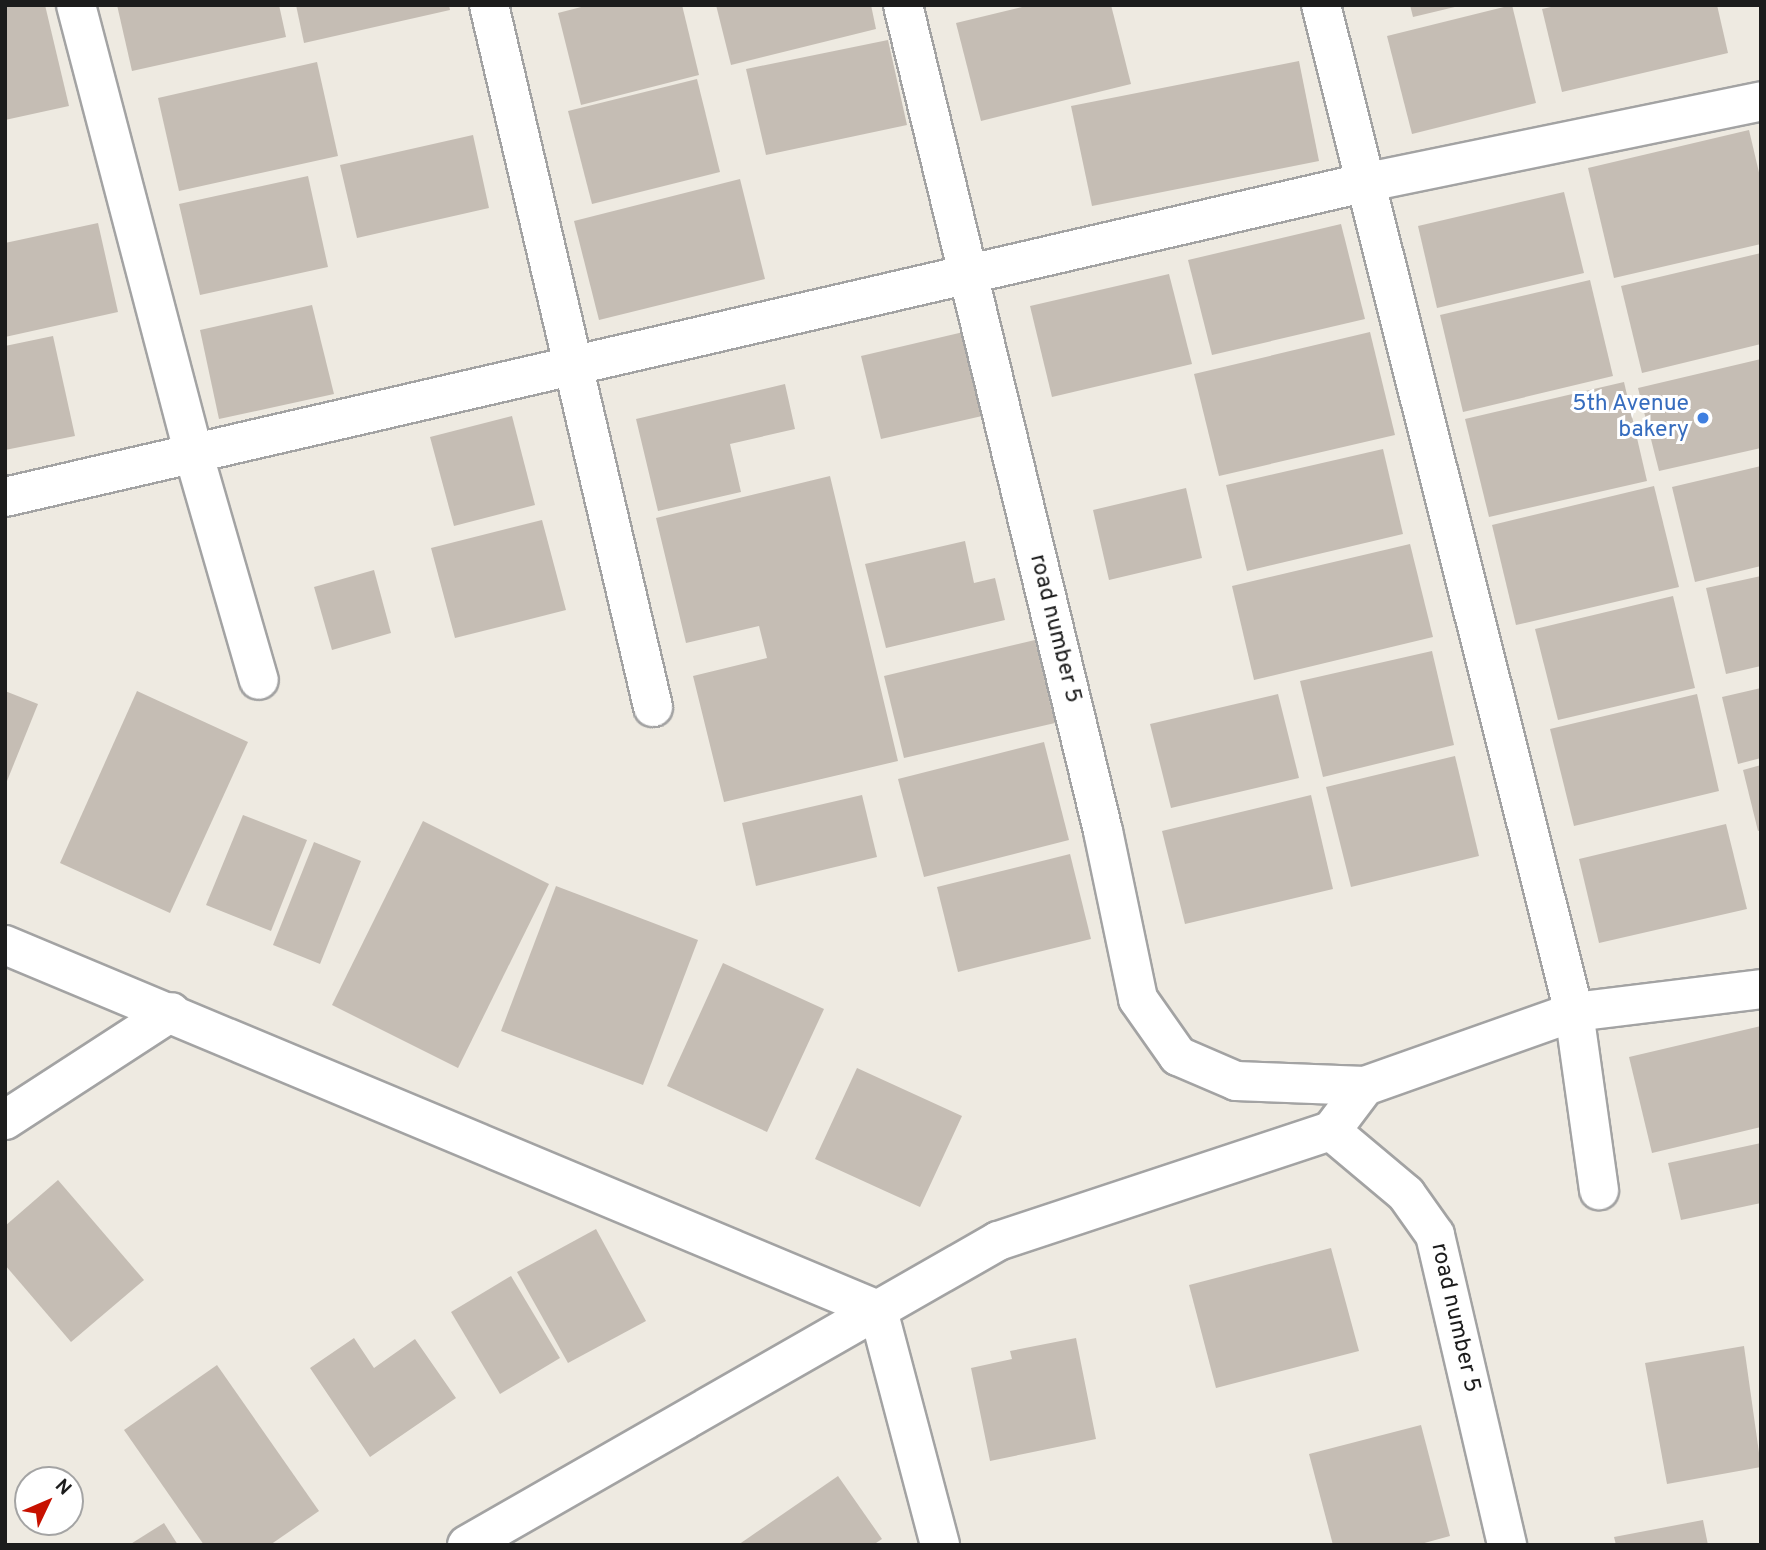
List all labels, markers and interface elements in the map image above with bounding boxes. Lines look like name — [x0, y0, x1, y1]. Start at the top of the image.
place label: 5th Avenue bakery — [1571, 391, 1689, 445]
marker: 5th Avenue bakery — [1695, 410, 1711, 426]
street label: road number 5 — [1022, 552, 1086, 706]
street label: road number 5 — [1423, 1241, 1485, 1395]
north arrow — [14, 1466, 84, 1536]
text: N — [49, 1475, 76, 1501]

